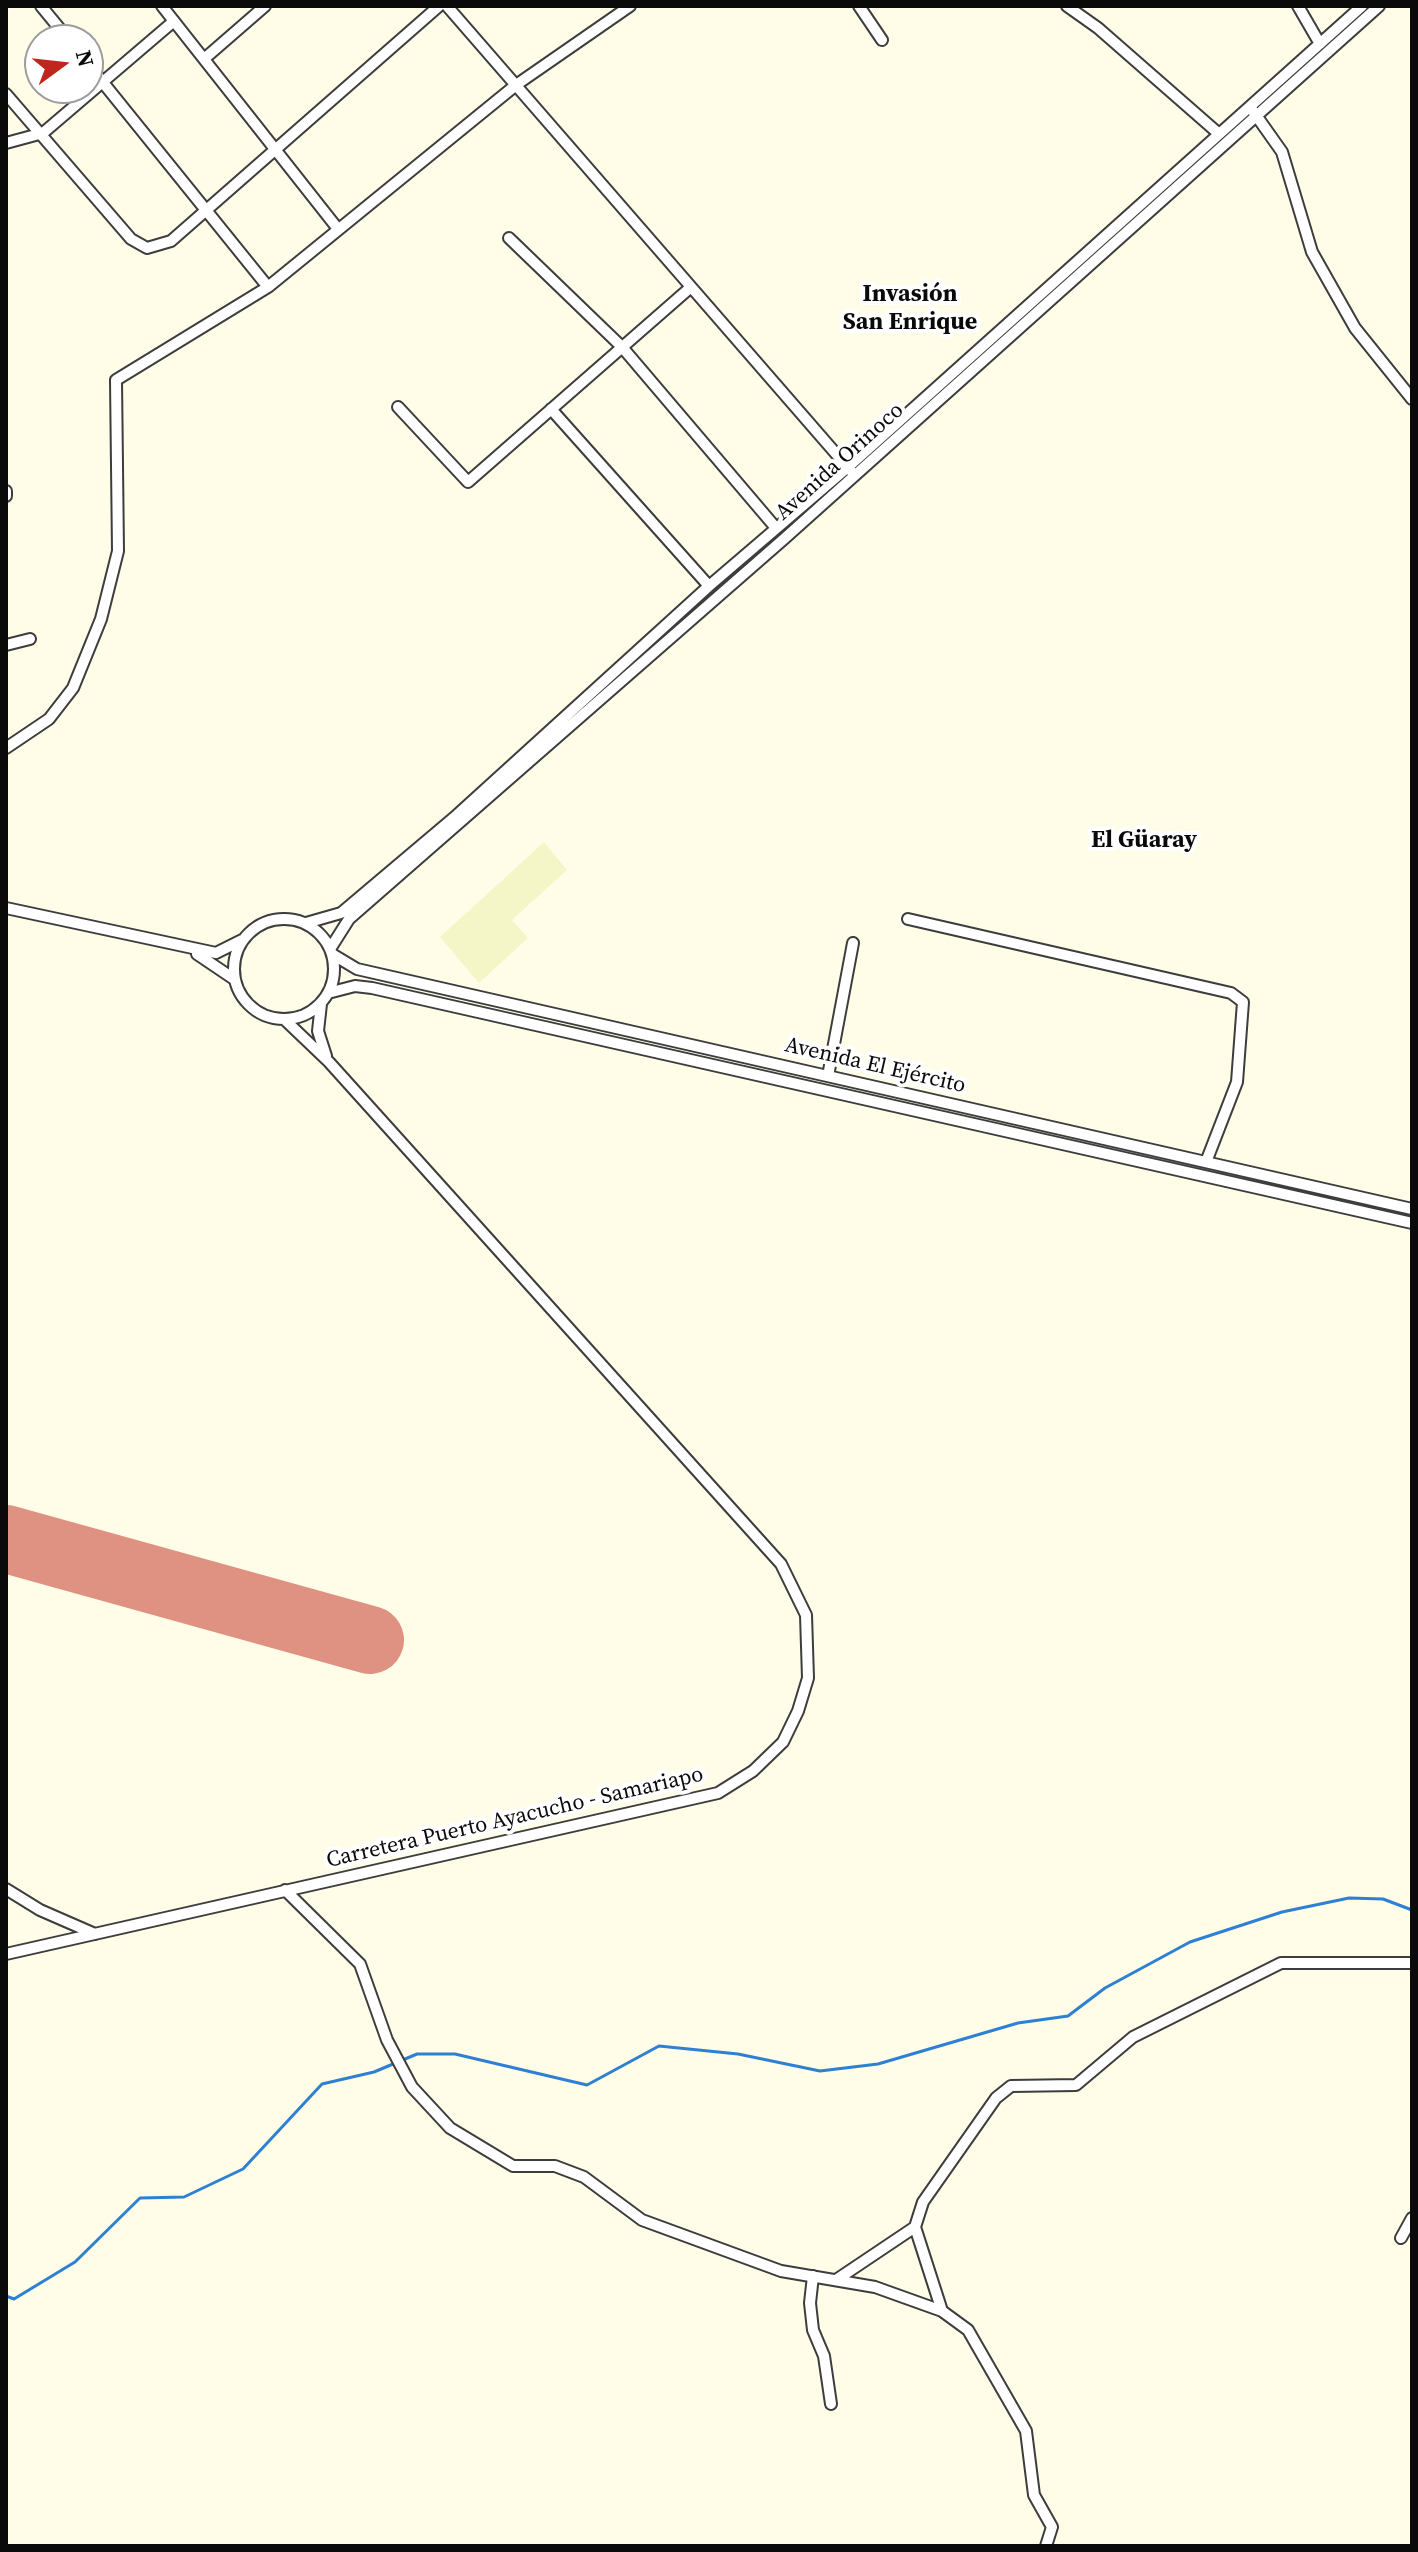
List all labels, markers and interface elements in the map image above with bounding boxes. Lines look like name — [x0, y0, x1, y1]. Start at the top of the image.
north arrow — [24, 24, 104, 104]
text: N — [69, 47, 102, 70]
district label: Invasión San Enrique — [843, 281, 977, 337]
street label: Avenida Orinoco — [770, 398, 910, 526]
district label: El Güaray — [1091, 827, 1197, 855]
street label: Avenida El Ejército — [782, 1032, 968, 1100]
street label: Carretera Puerto Ayacucho - Samariapo — [324, 1762, 706, 1874]

